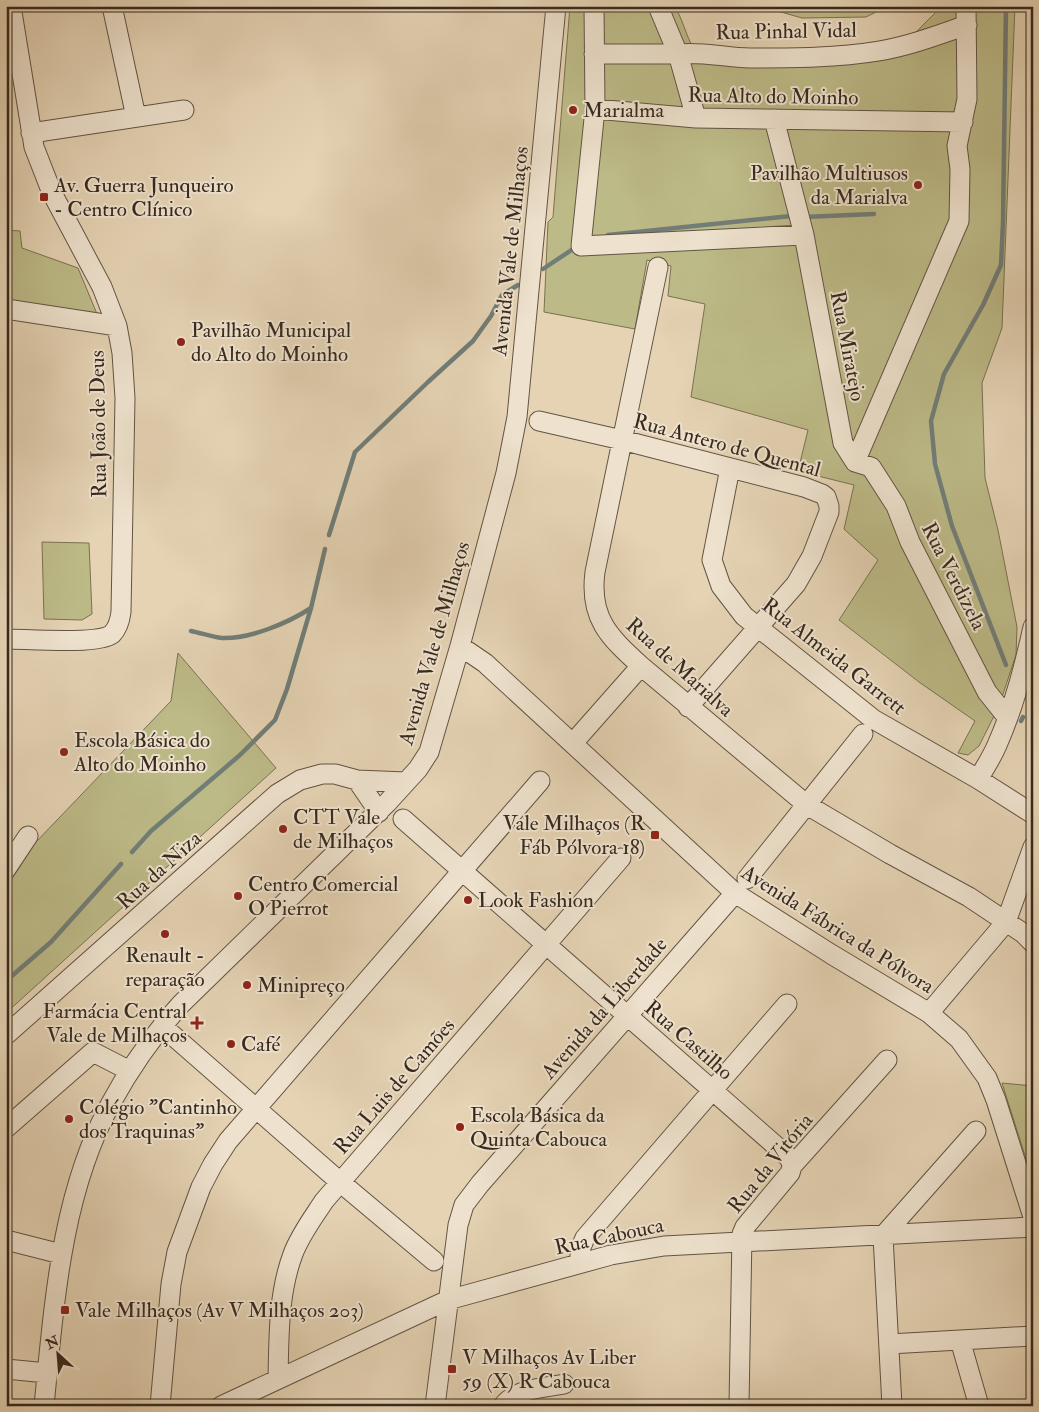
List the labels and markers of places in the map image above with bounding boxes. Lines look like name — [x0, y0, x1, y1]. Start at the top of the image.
place label: Marialma — [583, 97, 665, 124]
marker: Marialma — [567, 104, 579, 116]
place label: Pavilhão Multiusos da Marialva — [750, 160, 908, 211]
place label: Av. Guerra Junqueiro - Centro Clínico — [53, 172, 234, 223]
marker: Pavilhão Multiusos da Marialva — [912, 179, 924, 191]
marker: Av. Guerra Junqueiro - Centro Clínico — [38, 191, 50, 203]
place label: Pavilhão Municipal do Alto do Moinho — [191, 317, 352, 368]
marker: Pavilhão Municipal do Alto do Moinho — [175, 336, 187, 348]
place label: Escola Básica do Alto do Moinho — [73, 727, 210, 778]
marker: Escola Básica do Alto do Moinho — [58, 746, 70, 758]
place label: CTT Vale de Milhaços — [293, 804, 393, 855]
place label: Vale Milhaços (R Fáb Pólvora 18) — [503, 810, 646, 861]
marker: CTT Vale de Milhaços — [277, 823, 289, 835]
marker: Vale Milhaços (R Fáb Pólvora 18) — [649, 829, 661, 841]
place label: Centro Comercial O Pierrot — [248, 871, 399, 922]
place label: Look Fashion — [478, 887, 594, 914]
marker: Centro Comercial O Pierrot — [232, 890, 244, 902]
marker: Look Fashion — [462, 894, 474, 906]
marker: Renault - reparação — [159, 928, 171, 940]
place label: Renault - reparação — [125, 942, 205, 993]
place label: Minipreço — [257, 972, 345, 999]
marker: Minipreço — [241, 979, 253, 991]
place label: Farmácia Central Vale de Milhaços — [42, 998, 188, 1049]
marker: Farmácia Central Vale de Milhaços — [191, 1017, 203, 1029]
place label: Café — [241, 1031, 281, 1058]
marker: Café — [225, 1038, 237, 1050]
place label: Colégio "Cantinho dos Traquinas" — [79, 1094, 237, 1145]
place label: Escola Básica da Quinta Cabouca — [470, 1102, 607, 1153]
marker: Colégio "Cantinho dos Traquinas" — [63, 1113, 75, 1125]
marker: Escola Básica da Quinta Cabouca — [454, 1121, 466, 1133]
place label: Vale Milhaços (Av V Milhaços 203) — [75, 1297, 364, 1324]
marker: Vale Milhaços (Av V Milhaços 203) — [59, 1304, 71, 1316]
place label: V Milhaços Av Liber 59 (X) R Cabouca — [462, 1344, 636, 1395]
marker: V Milhaços Av Liber 59 (X) R Cabouca — [446, 1363, 458, 1375]

